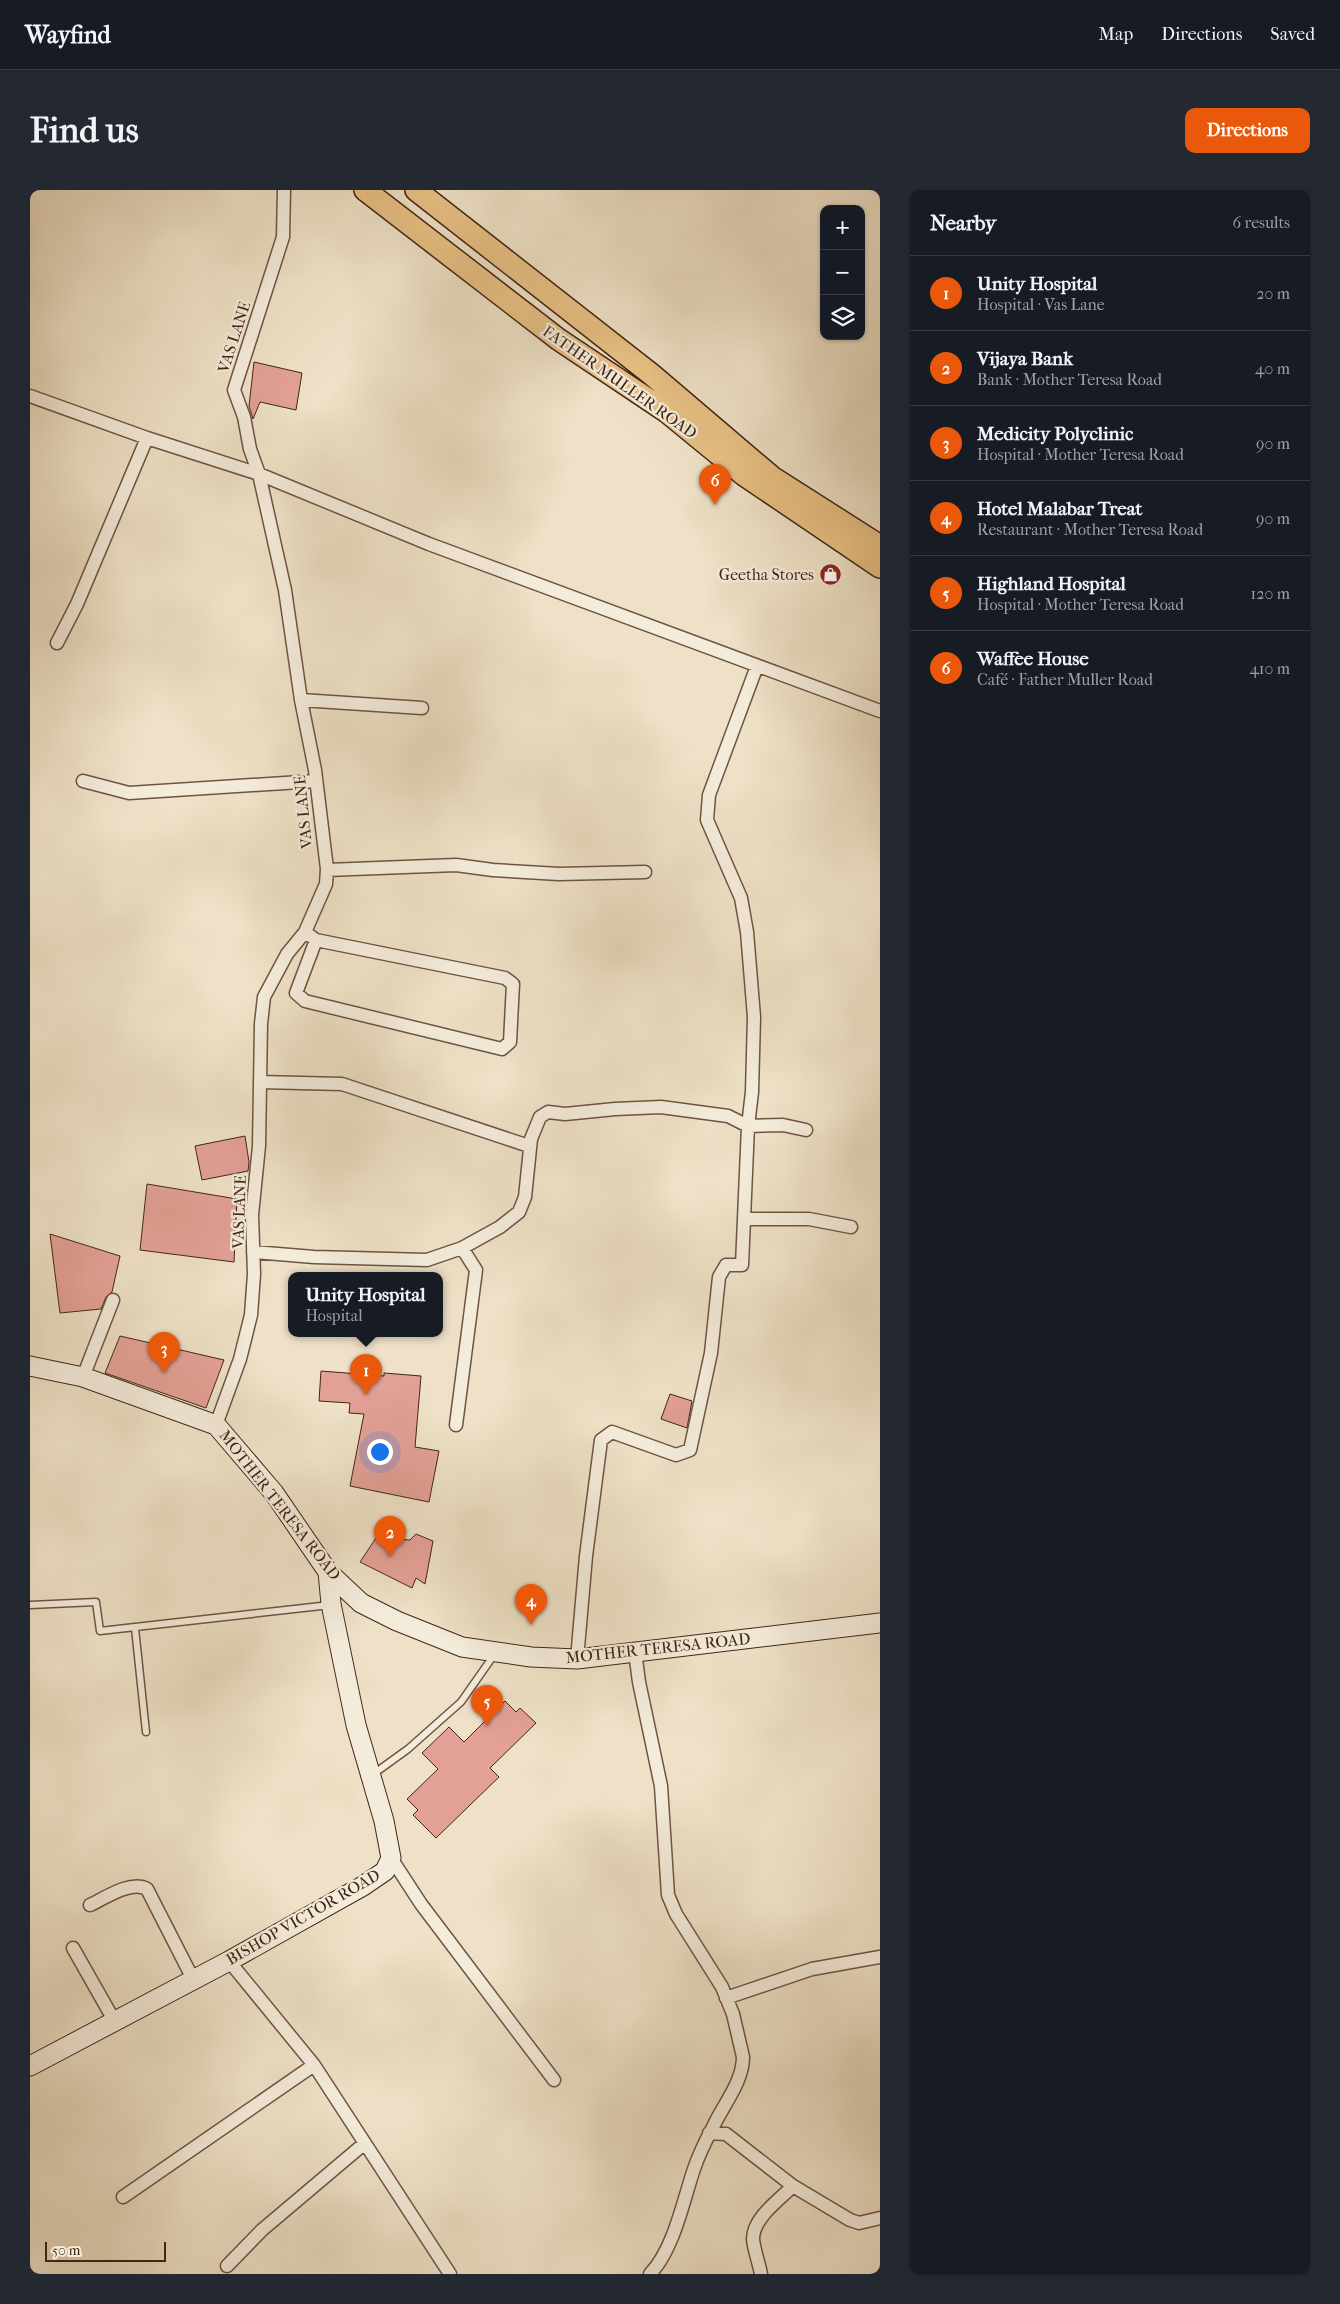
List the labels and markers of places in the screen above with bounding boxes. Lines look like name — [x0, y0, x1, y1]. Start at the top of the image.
pin: 6 — [699, 464, 731, 505]
shop icon: Geetha Stores — [818, 562, 842, 586]
place label: Geetha Stores — [719, 565, 814, 584]
pin: 3 — [148, 1332, 180, 1373]
pin: 1 — [350, 1354, 382, 1395]
pin: 2 — [374, 1516, 406, 1557]
pin: 4 — [515, 1584, 547, 1625]
pin: 5 — [471, 1685, 503, 1726]

